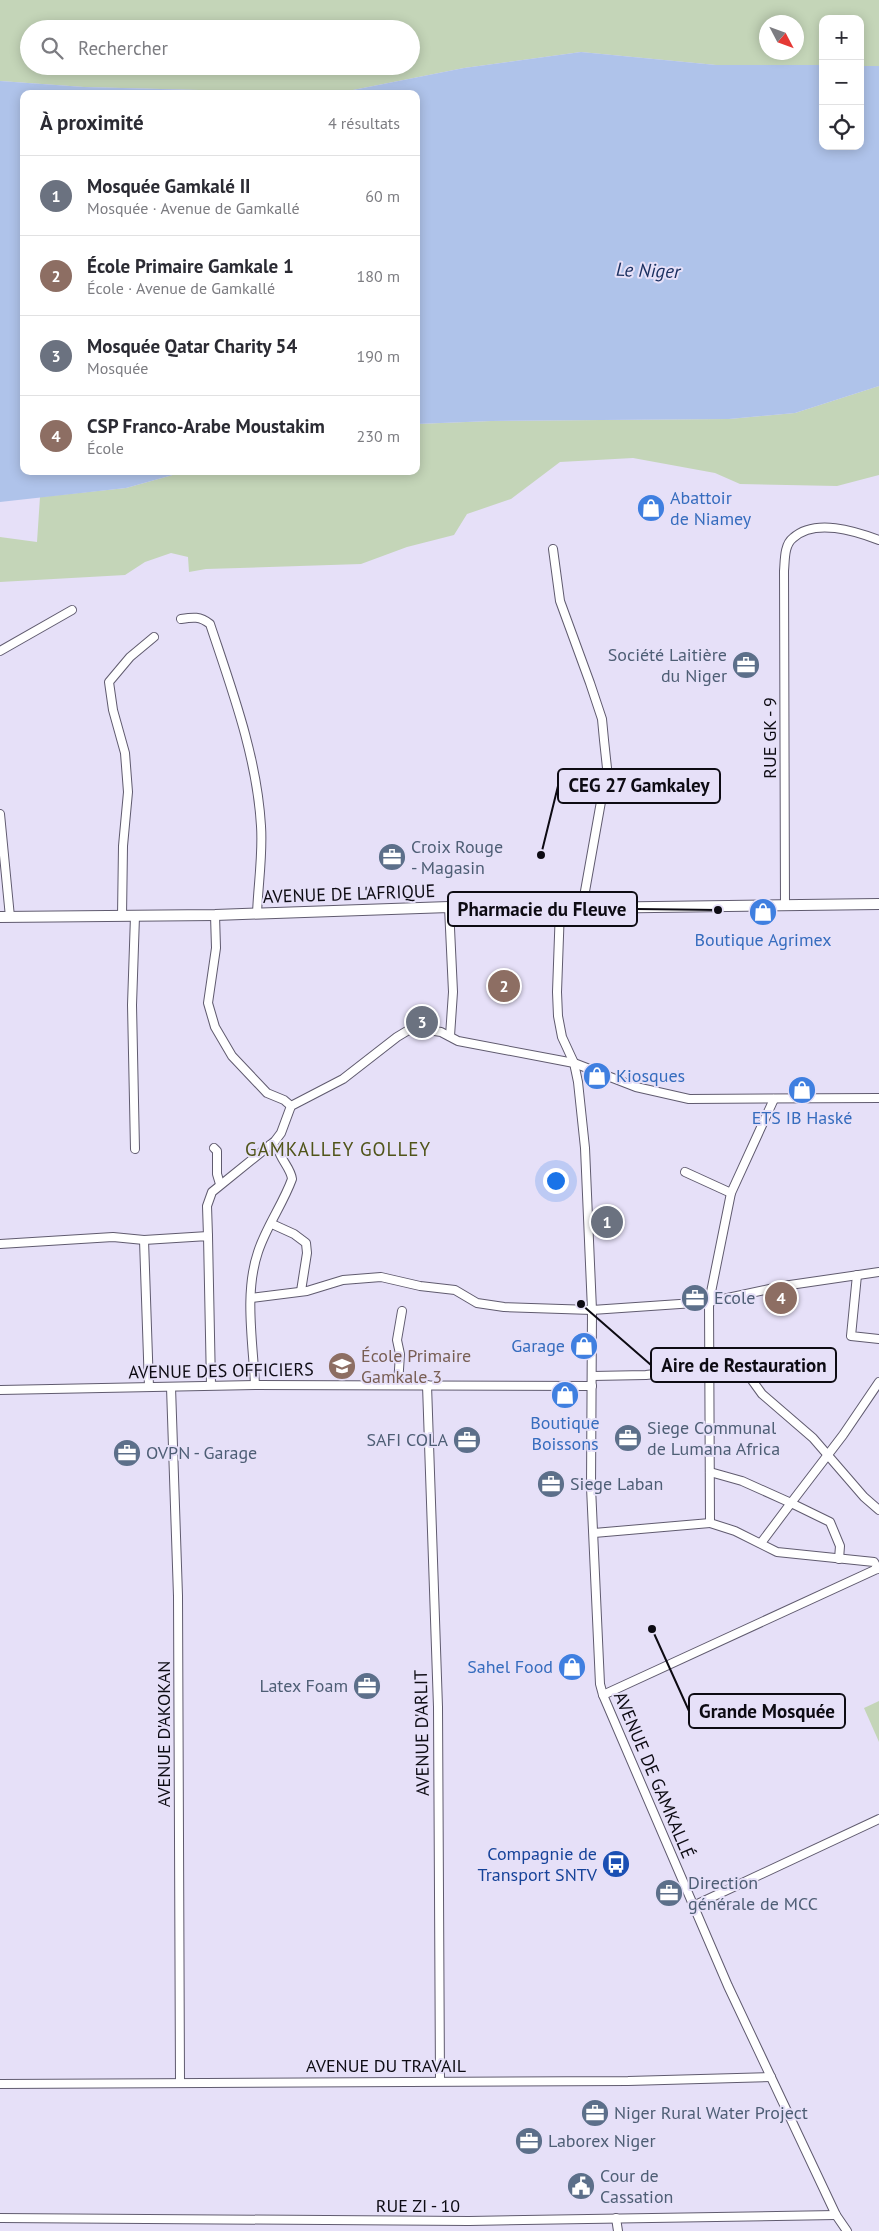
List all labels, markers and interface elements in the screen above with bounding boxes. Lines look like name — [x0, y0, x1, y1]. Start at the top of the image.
north arrow — [759, 15, 804, 60]
map controls — [819, 15, 864, 150]
button: + — [819, 15, 864, 60]
search box — [20, 20, 420, 75]
icon: search — [38, 34, 66, 62]
text: Rechercher — [78, 36, 168, 60]
button: − — [819, 60, 864, 105]
button: locate — [819, 105, 864, 150]
text: À proximité — [40, 109, 144, 136]
text: 4 résultats — [328, 113, 400, 133]
text: Mosquée Gamkalé II — [87, 174, 251, 198]
text: 1 — [51, 186, 61, 206]
text: 60 m — [365, 186, 400, 206]
text: Mosquée · Avenue de Gamkallé — [87, 198, 300, 218]
text: École Primaire Gamkale 1 — [87, 254, 294, 278]
water label: Le Niger — [615, 257, 682, 283]
text: 2 — [51, 266, 61, 286]
text: 180 m — [357, 266, 400, 286]
text: École · Avenue de Gamkallé — [87, 278, 275, 298]
text: Mosquée Qatar Charity 54 — [87, 334, 297, 358]
text: 3 — [51, 346, 61, 366]
text: 190 m — [357, 346, 400, 366]
text: Mosquée — [87, 358, 148, 378]
text: CSP Franco-Arabe Moustakim — [87, 414, 325, 438]
text: 4 — [51, 426, 61, 446]
text: 230 m — [357, 426, 400, 446]
text: École — [87, 438, 124, 458]
place label: Abattoir de Niamey — [670, 486, 752, 530]
shop icon: Abattoir de Niamey — [636, 493, 666, 523]
place label: Société Laitière du Niger — [608, 643, 727, 687]
office icon: Société Laitière du Niger — [731, 650, 761, 680]
street label: RUE GK - 9 — [758, 697, 781, 779]
callout: CEG 27 Gamkaley — [558, 769, 720, 803]
text: CEG 27 Gamkaley — [568, 773, 710, 797]
place label: Croix Rouge - Magasin — [411, 835, 503, 879]
office icon: Croix Rouge - Magasin — [377, 842, 407, 872]
street label: AVENUE DE L'AFRIQUE — [262, 879, 436, 908]
callout: Pharmacie du Fleuve — [448, 892, 637, 926]
text: Pharmacie du Fleuve — [458, 897, 626, 921]
shop icon: Boutique Agrimex — [748, 897, 778, 927]
place label: Boutique Agrimex — [694, 928, 832, 951]
pin: 2 — [488, 967, 520, 1005]
pin: 3 — [406, 1003, 438, 1041]
shop icon: Kiosques — [582, 1061, 612, 1091]
place label: Kiosques — [616, 1064, 685, 1087]
shop icon: ETS IB Haské — [787, 1075, 817, 1105]
place label: ETS IB Haské — [752, 1106, 852, 1129]
district label: GAMKALLEY GOLLEY — [245, 1137, 431, 1161]
your location — [543, 1168, 569, 1194]
pin: 1 — [591, 1203, 623, 1241]
pin: 4 — [765, 1279, 797, 1317]
office icon: Ecole — [680, 1283, 710, 1313]
place label: Ecole — [714, 1286, 755, 1309]
shop icon: Garage — [569, 1331, 599, 1361]
place label: Garage — [511, 1334, 565, 1357]
place label: École Primaire Gamkale 3 — [361, 1344, 471, 1388]
callout: Aire de Restauration — [651, 1348, 836, 1382]
school or university icon: École Primaire Gamkale 3 — [327, 1351, 357, 1381]
text: Aire de Restauration — [661, 1353, 827, 1377]
street label: AVENUE DES OFFICIERS — [128, 1357, 314, 1384]
shop icon: Boutique Boissons — [550, 1380, 580, 1410]
place label: Boutique Boissons — [530, 1411, 600, 1455]
place label: Siege Communal de Lumana Africa — [647, 1416, 780, 1460]
office icon: Siege Communal de Lumana Africa — [613, 1423, 643, 1453]
office icon: SAFI COLA — [452, 1425, 482, 1455]
place label: SAFI COLA — [366, 1428, 448, 1451]
office icon: OVPN - Garage — [112, 1438, 142, 1468]
place label: OVPN - Garage — [146, 1441, 257, 1464]
office icon: Siege Laban — [536, 1469, 566, 1499]
place label: Siege Laban — [570, 1472, 663, 1495]
shop icon: Sahel Food — [557, 1652, 587, 1682]
place label: Sahel Food — [467, 1655, 553, 1678]
street label: AVENUE D'AKOKAN — [152, 1661, 175, 1807]
street label: AVENUE D'ARLIT — [409, 1670, 434, 1796]
office icon: Latex Foam — [352, 1671, 382, 1701]
place label: Latex Foam — [259, 1674, 348, 1697]
street label: AVENUE DE GAMKALLÉ — [609, 1688, 700, 1862]
callout: Grande Mosquée — [689, 1694, 845, 1728]
text: Grande Mosquée — [699, 1699, 835, 1723]
place label: Compagnie de Transport SNTV — [478, 1842, 598, 1886]
bus stop icon: Compagnie de Transport SNTV — [601, 1849, 631, 1879]
place label: Direction générale de MCC — [688, 1871, 818, 1915]
office icon: Direction générale de MCC — [654, 1878, 684, 1908]
street label: AVENUE DU TRAVAIL — [306, 2054, 466, 2077]
office icon: Niger Rural Water Project — [580, 2098, 610, 2128]
place label: Niger Rural Water Project — [614, 2101, 808, 2124]
office icon: Laborex Niger — [514, 2126, 544, 2156]
place label: Laborex Niger — [548, 2129, 656, 2152]
place label: Cour de Cassation — [600, 2164, 673, 2208]
public building icon: Cour de Cassation — [566, 2171, 596, 2201]
street label: RUE ZI - 10 — [376, 2194, 460, 2217]

